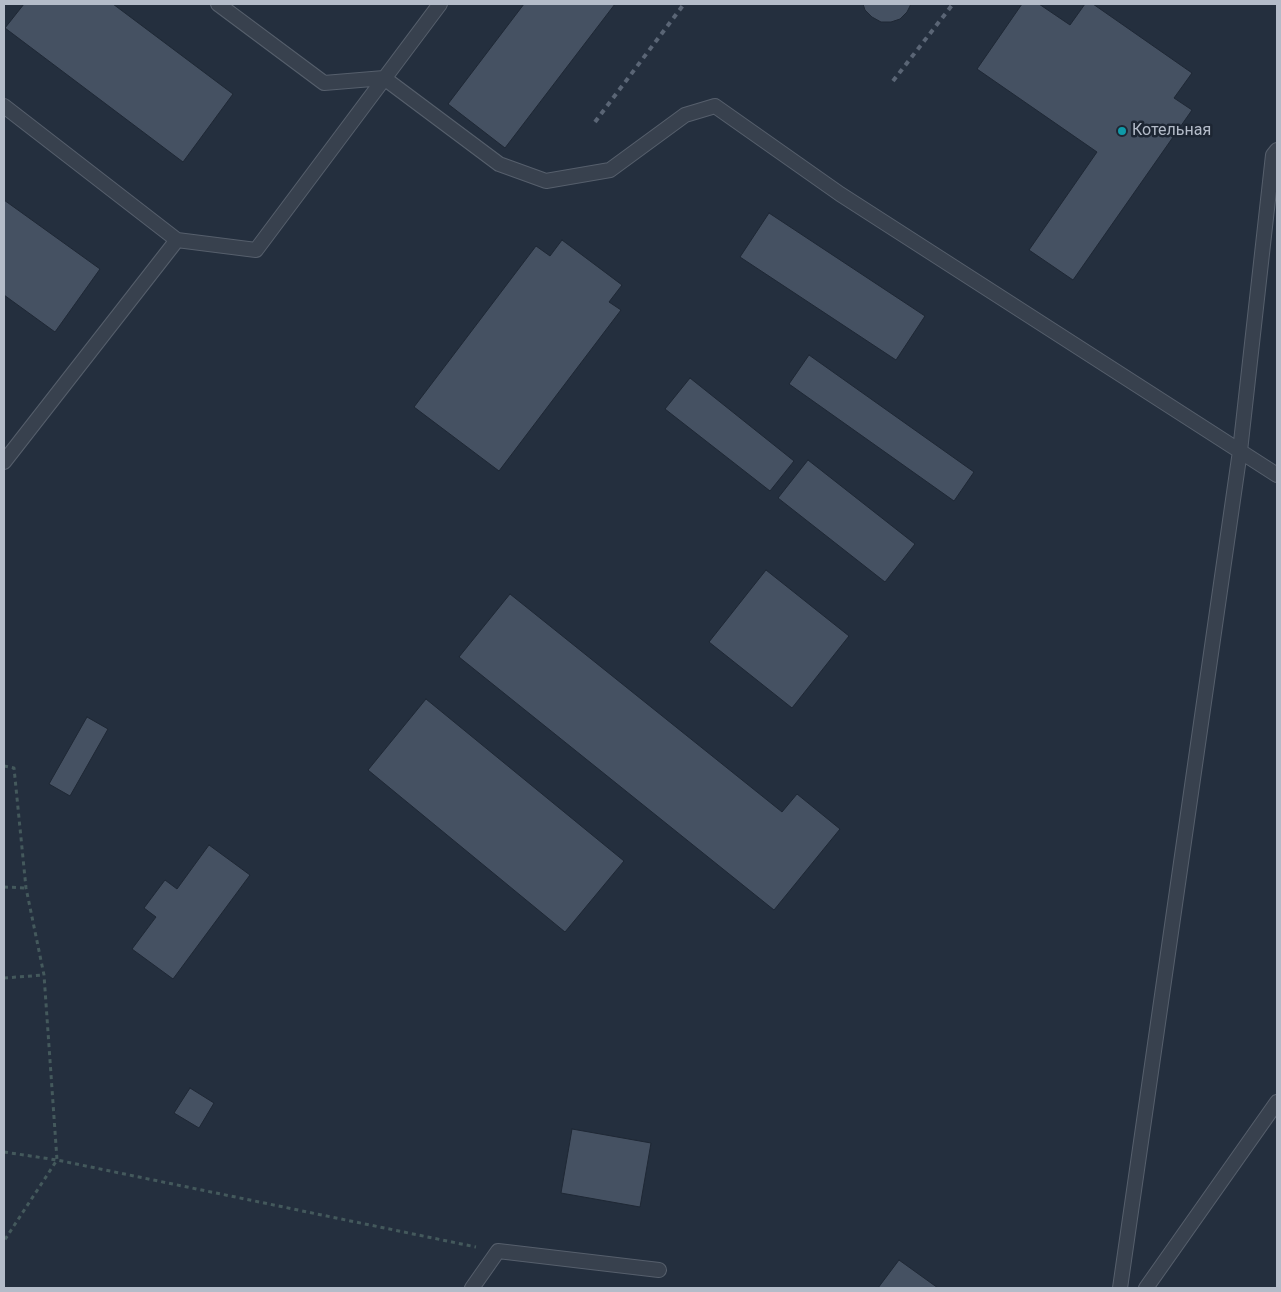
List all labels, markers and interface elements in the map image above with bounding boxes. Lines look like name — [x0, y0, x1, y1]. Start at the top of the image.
place label: Котельная — [1132, 121, 1211, 141]
marker: Котельная — [1116, 125, 1128, 137]

